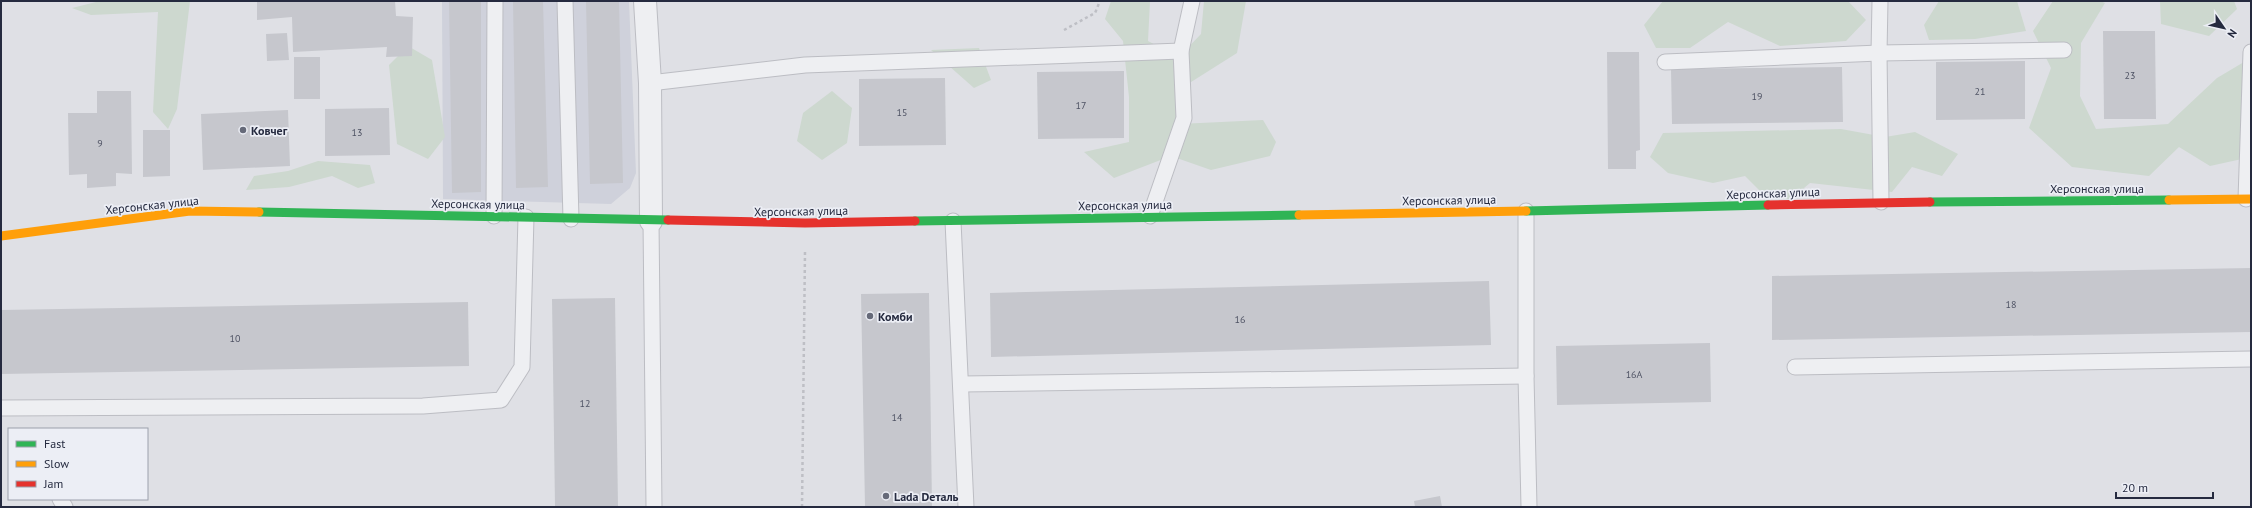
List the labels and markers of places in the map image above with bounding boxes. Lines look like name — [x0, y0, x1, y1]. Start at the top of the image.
place label: Ковчег — [251, 123, 288, 138]
marker: Ковчег — [238, 125, 248, 135]
place label: Комби — [878, 309, 912, 324]
marker: Комби — [865, 311, 875, 321]
place label: Lada Dеталь — [894, 489, 959, 504]
marker: Lada Dеталь — [881, 491, 891, 501]

